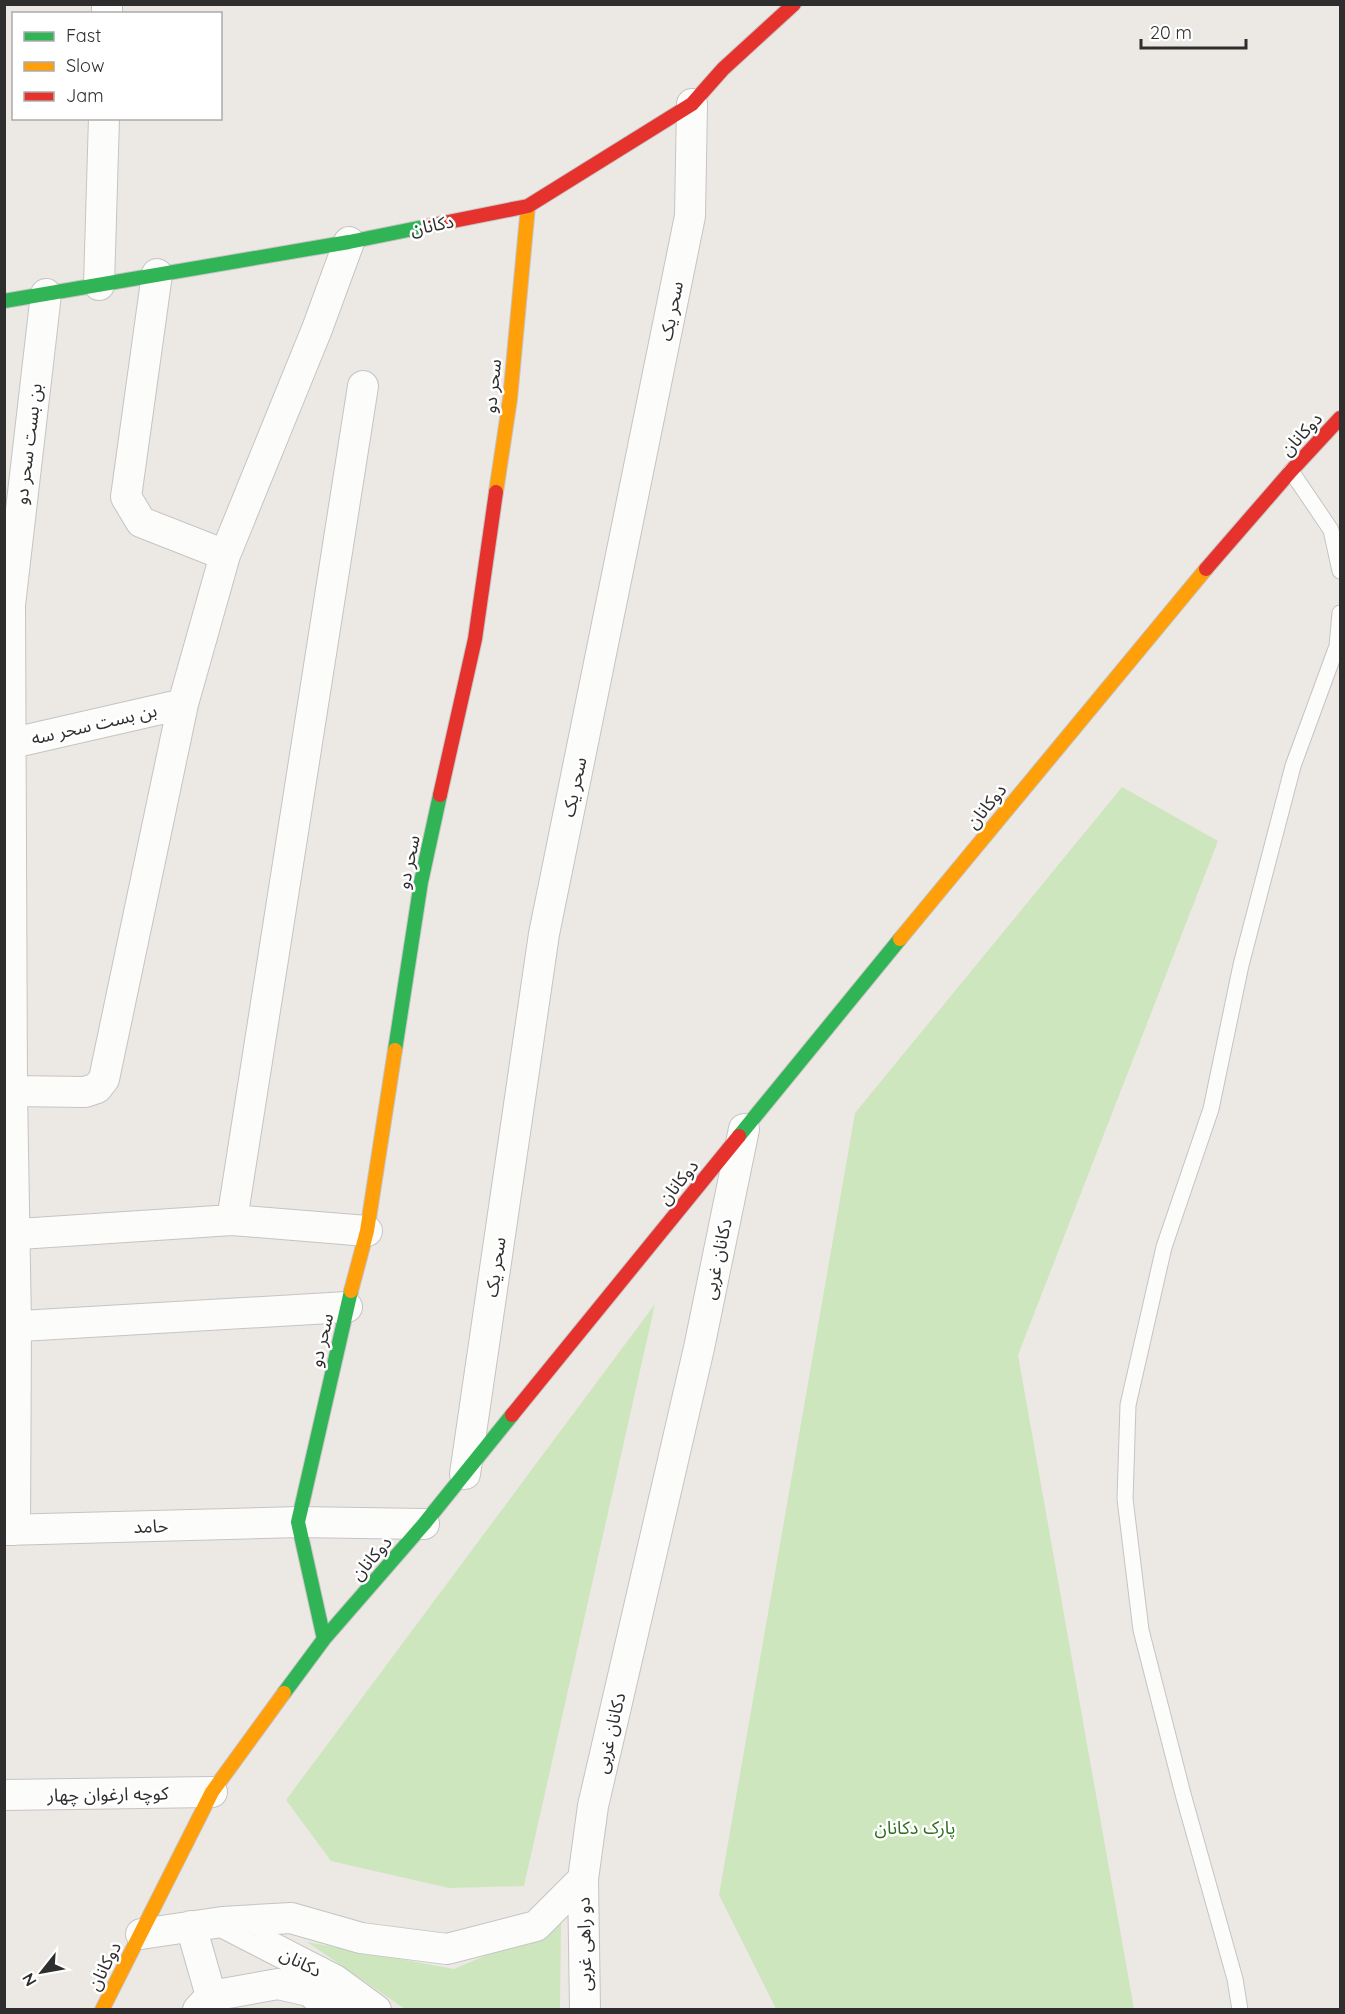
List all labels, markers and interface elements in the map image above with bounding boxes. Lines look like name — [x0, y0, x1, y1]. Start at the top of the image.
legend — [12, 12, 222, 120]
scale bar — [1141, 12, 1246, 50]
text: 20 m — [1150, 21, 1192, 44]
text: Fast — [66, 24, 101, 47]
text: Slow — [66, 54, 104, 77]
text: Jam — [66, 84, 104, 107]
street label: دکانان — [408, 210, 456, 240]
street label: سحر یک — [654, 279, 688, 343]
street label: سحر دو — [478, 358, 506, 414]
street label: بن بست سحر دو — [9, 382, 47, 506]
street label: دوکانان — [1275, 407, 1327, 461]
street label: بن بست سحر سه — [29, 698, 159, 750]
street label: سحر یک — [556, 755, 592, 819]
street label: دوکانان — [961, 779, 1011, 833]
street label: سحر دو — [391, 833, 425, 891]
street label: دوکانان — [653, 1155, 703, 1209]
street label: دکانان غربی — [697, 1216, 737, 1302]
street label: سحر یک — [479, 1235, 511, 1299]
street label: سحر دو — [304, 1311, 338, 1369]
street label: حامد — [133, 1514, 169, 1538]
street label: دوکانان — [345, 1531, 397, 1585]
street label: دکانان غربی — [590, 1690, 630, 1776]
street label: کوچه ارغوان چهار — [46, 1781, 169, 1807]
park label: پارک دکانان — [875, 1816, 955, 1839]
street label: دو راهی غربی — [572, 1897, 596, 1991]
street label: دوکانان — [82, 1938, 126, 1994]
north arrow — [12, 1942, 72, 2002]
street label: دکانان — [276, 1942, 326, 1982]
text: N — [18, 1970, 41, 1990]

